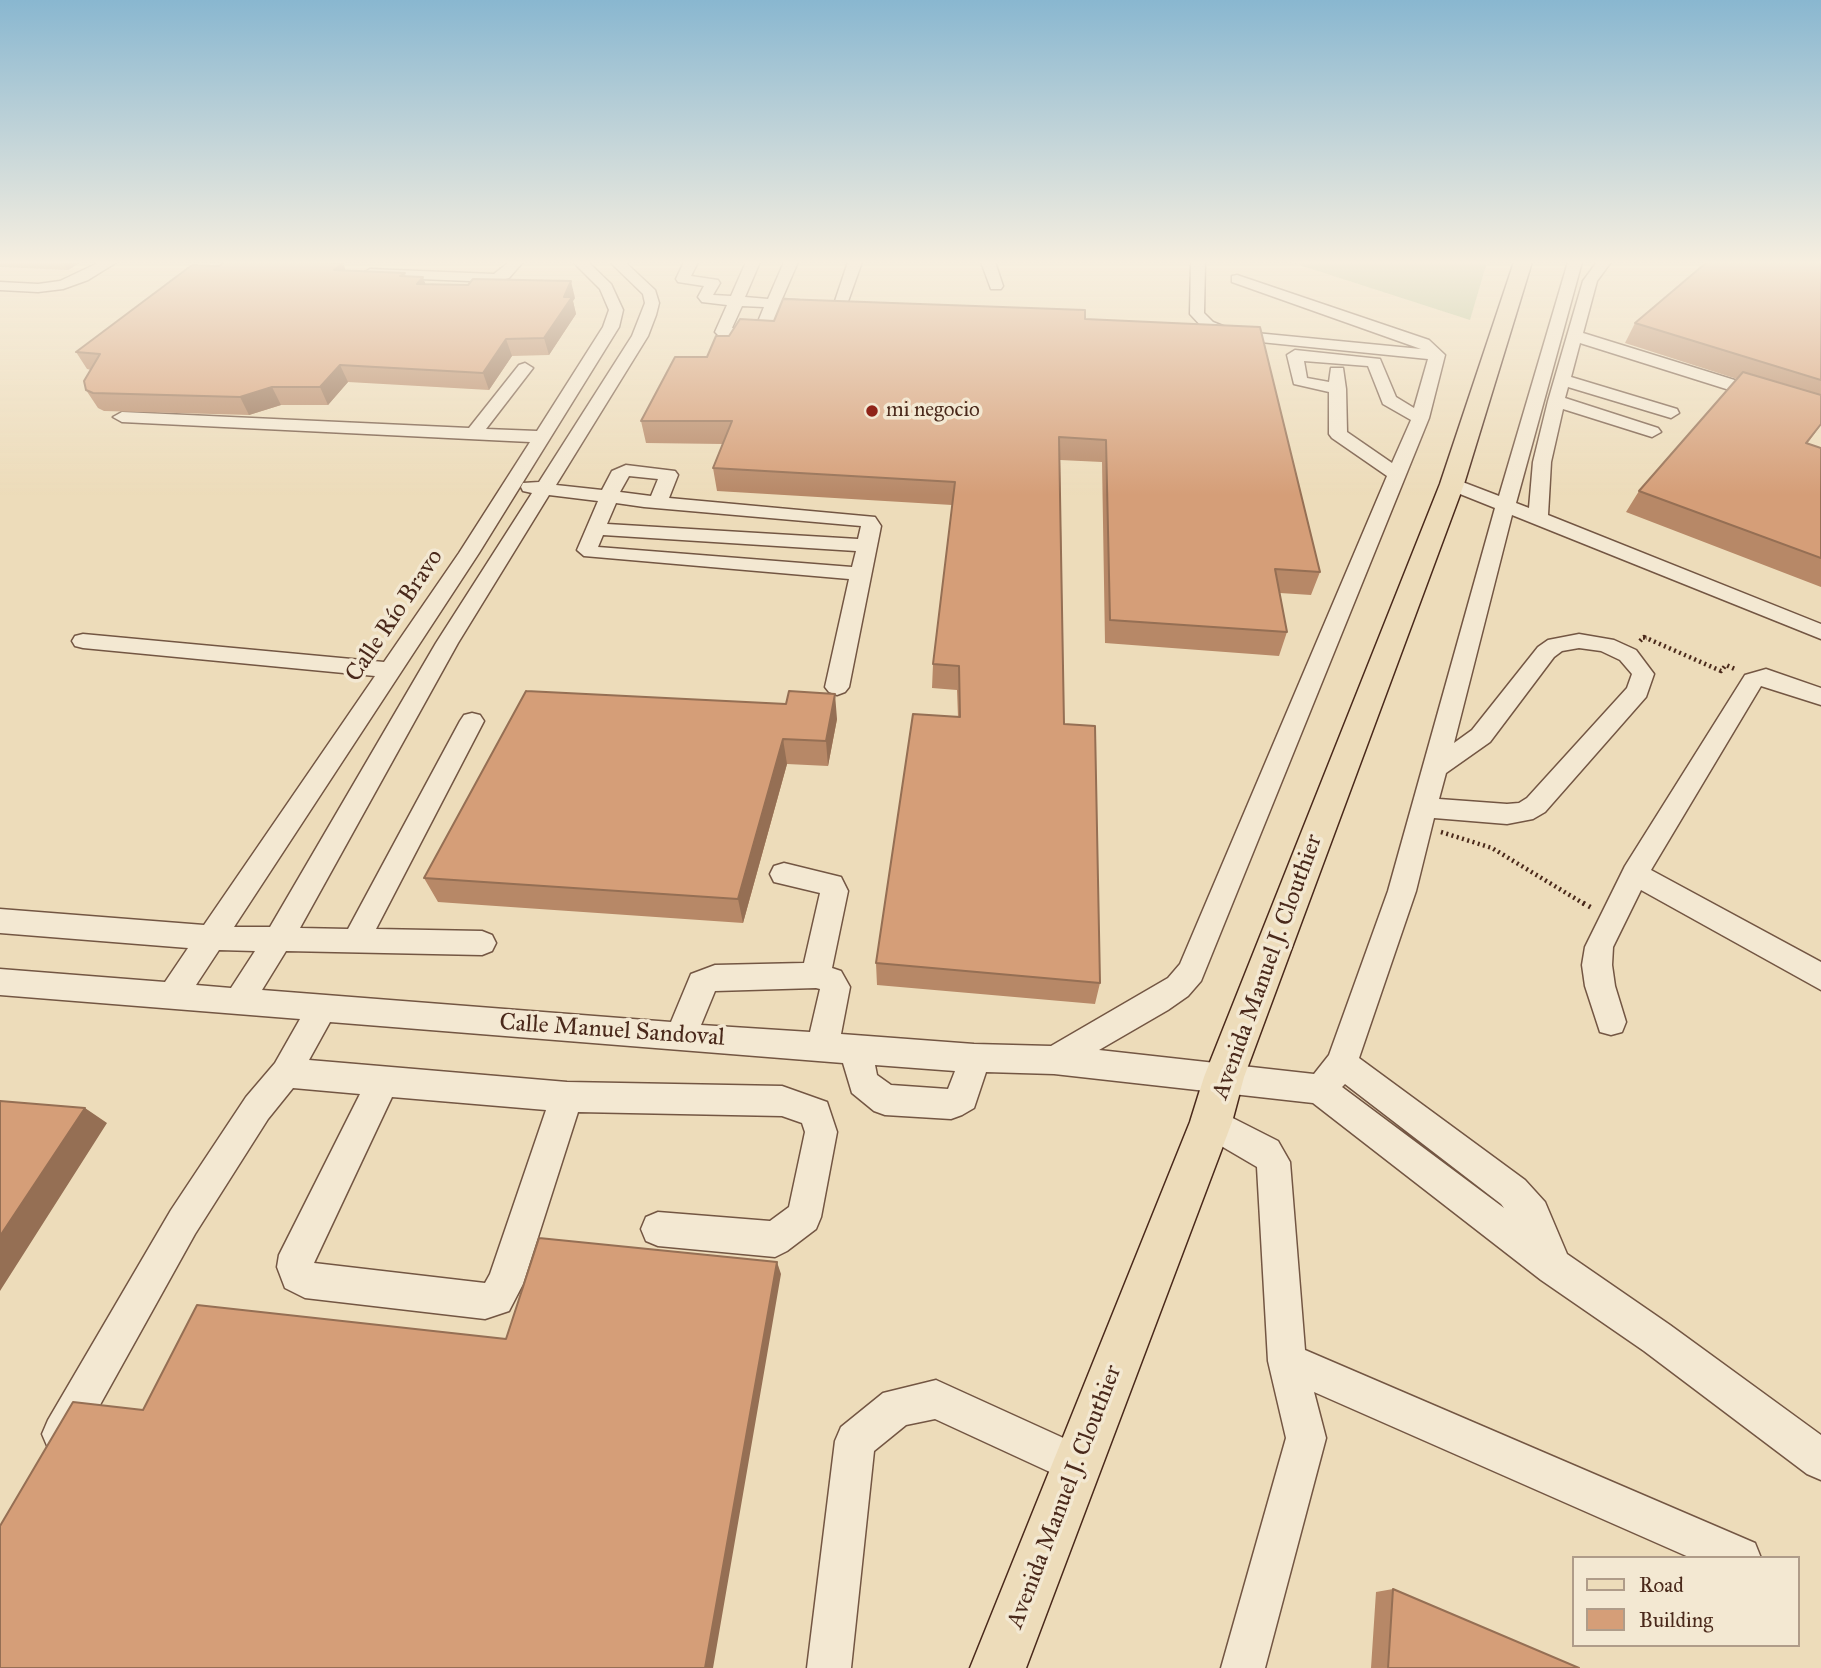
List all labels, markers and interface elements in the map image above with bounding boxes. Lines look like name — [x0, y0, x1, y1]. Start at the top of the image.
place label: mi negocio — [886, 398, 980, 424]
marker: mi negocio — [864, 403, 880, 419]
street label: Calle Río Bravo — [340, 544, 450, 688]
street label: Avenida Manuel J. Clouthier — [1207, 831, 1329, 1103]
street label: Calle Manuel Sandoval — [498, 1009, 726, 1053]
street label: Avenida Manuel J. Clouthier — [1001, 1361, 1129, 1633]
legend — [1573, 1556, 1800, 1647]
text: Road — [1639, 1572, 1684, 1598]
text: Building — [1639, 1607, 1713, 1633]

